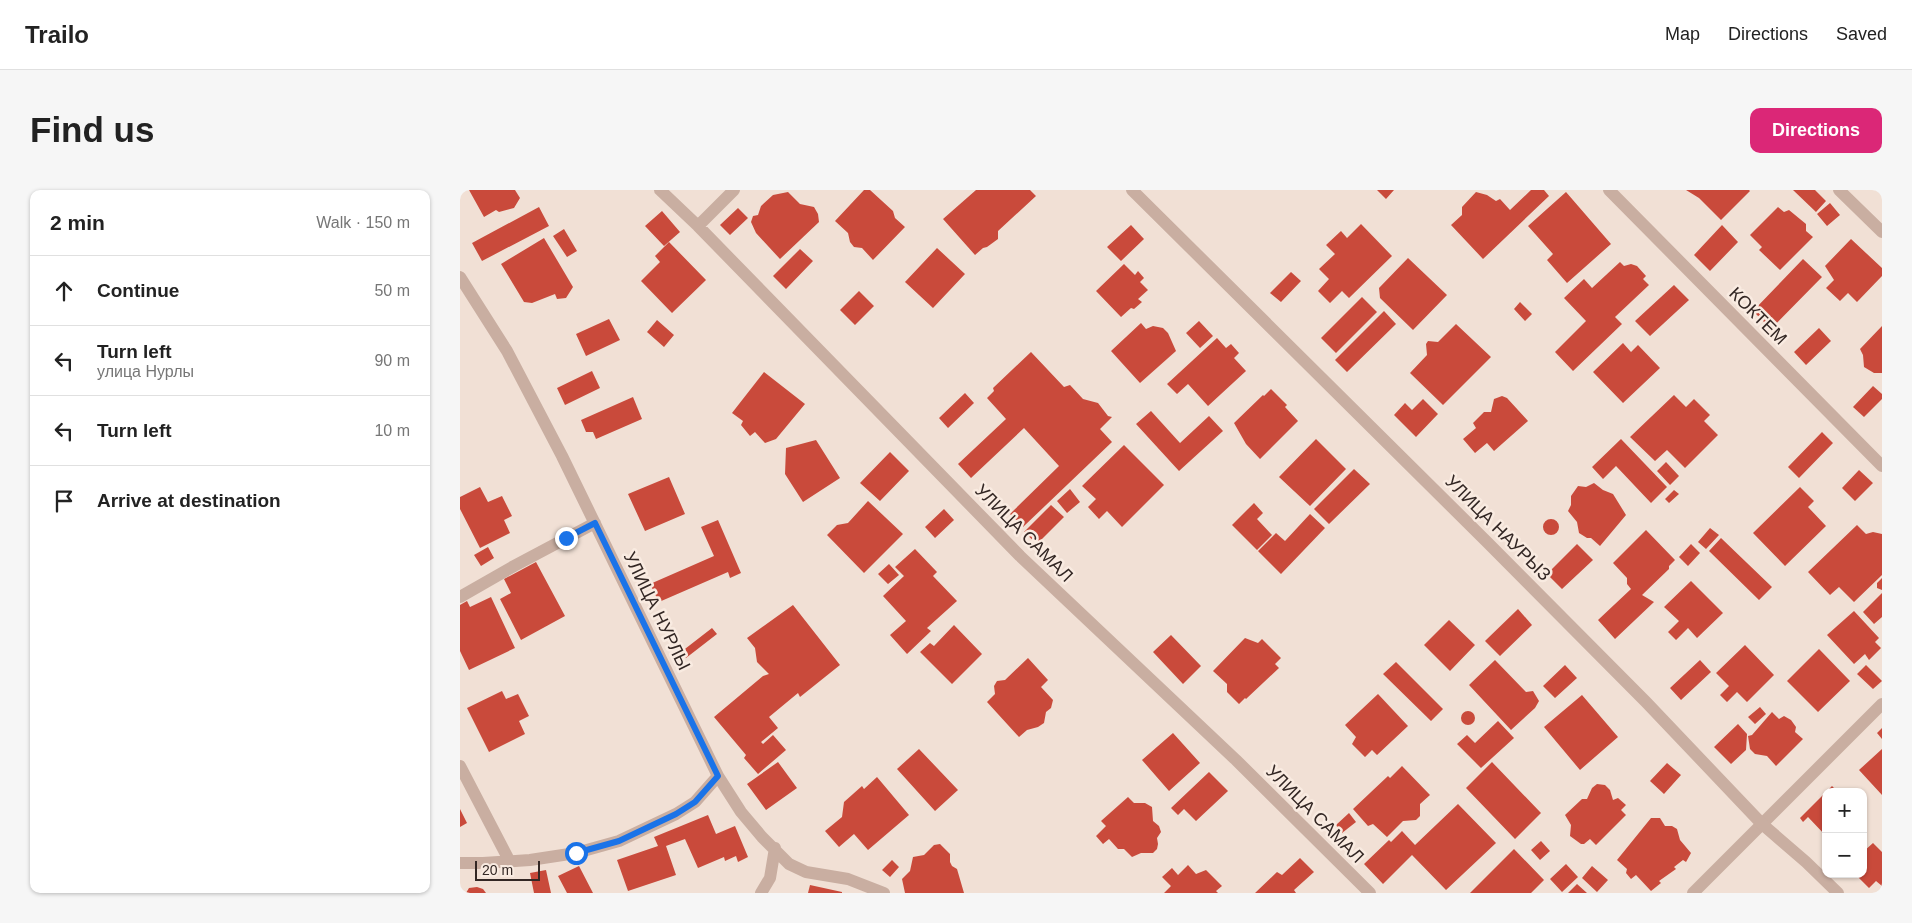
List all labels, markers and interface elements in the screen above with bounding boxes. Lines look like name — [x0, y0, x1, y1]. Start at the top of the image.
text: Trailo — [25, 21, 89, 48]
text: Map — [1665, 24, 1700, 44]
text: Directions — [1728, 24, 1808, 44]
text: Saved — [1836, 24, 1887, 44]
button: Directions — [1750, 108, 1882, 153]
text: Find us — [30, 110, 154, 149]
text: 2 min — [50, 211, 105, 234]
text: Walk · 150 m — [316, 214, 410, 231]
icon: ahead — [50, 277, 78, 305]
text: Continue — [97, 280, 179, 301]
text: 50 m — [374, 282, 410, 299]
street label: КОКТЕМ — [1725, 283, 1791, 349]
text: Turn left — [97, 341, 172, 362]
icon: left — [50, 347, 78, 375]
text: 90 m — [374, 352, 410, 369]
text: улица Нурлы — [97, 363, 194, 380]
icon: left — [50, 417, 78, 445]
text: Turn left — [97, 420, 172, 441]
text: 10 m — [374, 422, 410, 439]
street label: УЛИЦА НАУРЫЗ — [1441, 471, 1555, 585]
street label: УЛИЦА САМАЛ — [971, 480, 1077, 586]
icon: arrive — [50, 487, 78, 515]
text: Arrive at destination — [97, 490, 281, 511]
route end — [555, 527, 578, 550]
street label: УЛИЦА НУРЛЫ — [620, 549, 694, 673]
street label: УЛИЦА САМАЛ — [1262, 761, 1368, 867]
map controls — [1822, 788, 1867, 878]
button: + — [1822, 788, 1867, 833]
button: − — [1822, 833, 1867, 878]
route start — [565, 842, 588, 865]
scale bar — [475, 858, 540, 881]
text: 20 m — [482, 862, 513, 878]

